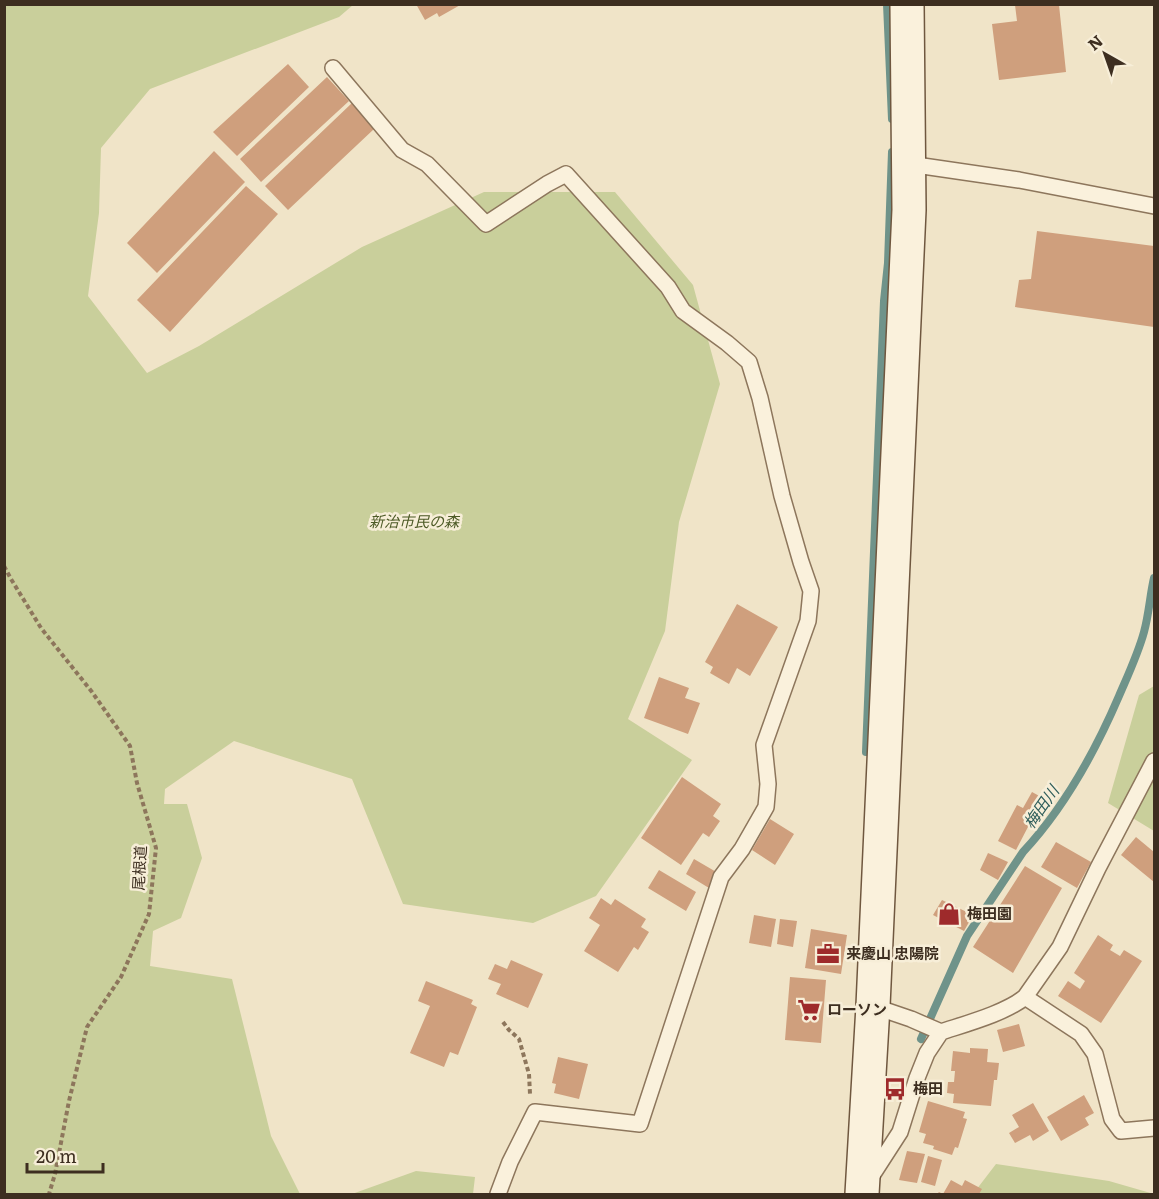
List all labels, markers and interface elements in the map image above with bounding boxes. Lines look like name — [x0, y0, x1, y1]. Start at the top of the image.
north arrow — [1075, 24, 1135, 84]
text: N — [1082, 28, 1108, 55]
park label: 新治市民の森 — [369, 509, 461, 532]
water label: 梅田川 — [1017, 778, 1065, 833]
street label: 尾根道 — [126, 845, 151, 891]
shop icon: 梅田園 — [936, 901, 962, 927]
place label: 梅田園 — [967, 901, 1012, 924]
office icon: 来慶山 忠陽院 — [815, 941, 841, 967]
place label: 来慶山 忠陽院 — [846, 941, 939, 964]
supermarket icon: ローソン — [796, 997, 822, 1023]
place label: ローソン — [827, 997, 887, 1020]
bus stop icon: 梅田 — [882, 1076, 908, 1102]
place label: 梅田 — [913, 1076, 943, 1099]
scale bar — [27, 1136, 104, 1174]
text: 20 m — [36, 1142, 77, 1169]

